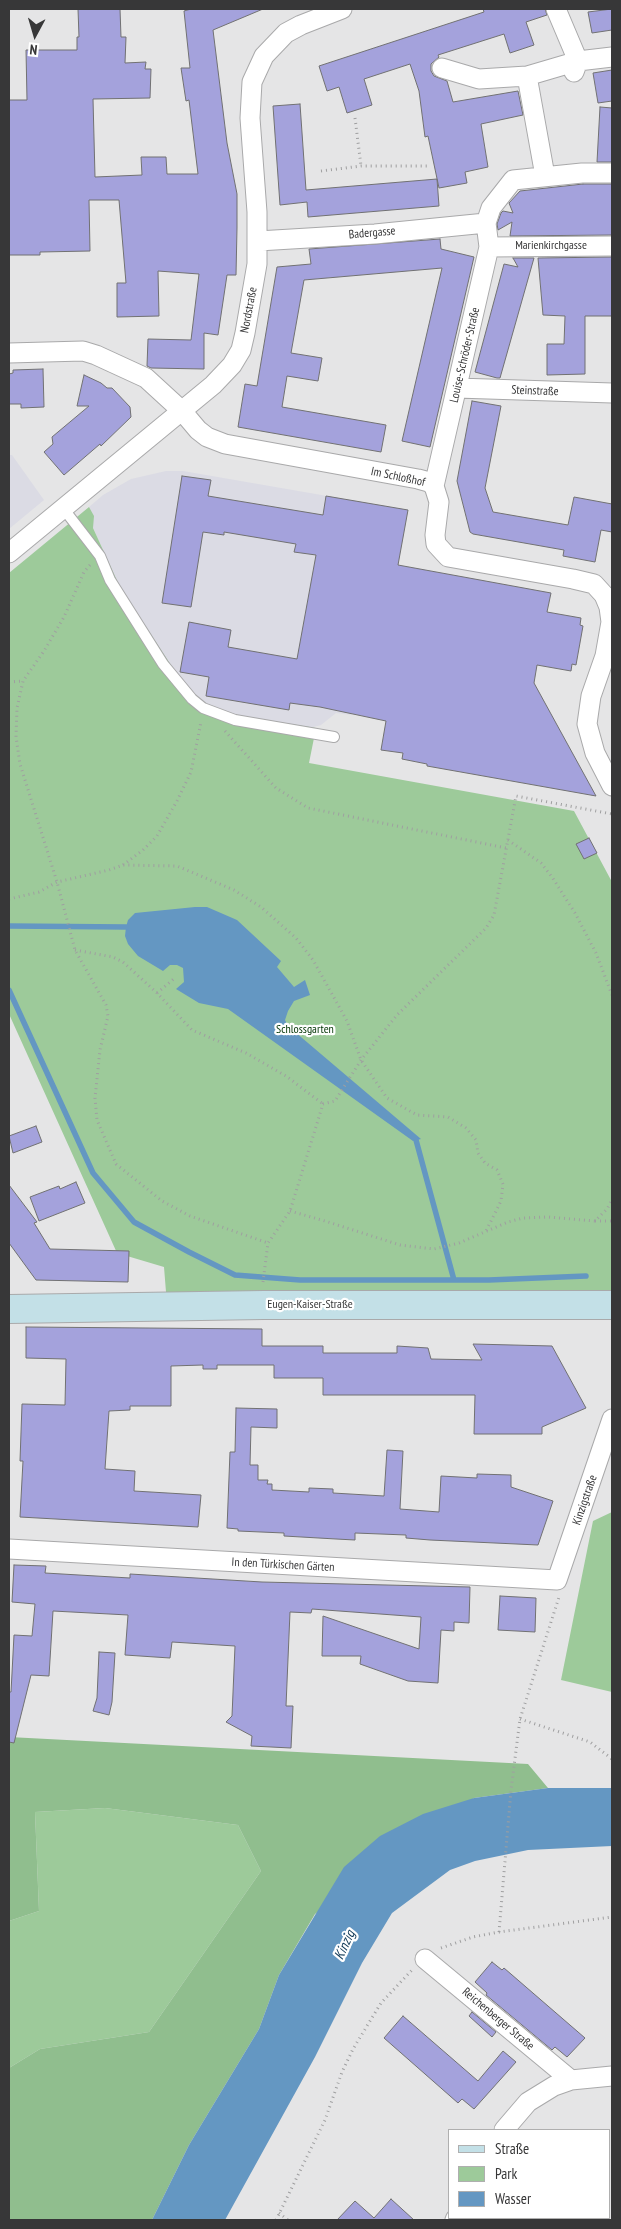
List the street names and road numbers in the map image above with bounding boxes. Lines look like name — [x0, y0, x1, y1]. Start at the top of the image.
street label: Badergasse — [348, 224, 396, 242]
street label: Marienkirchgasse — [515, 239, 587, 253]
street label: Nordstraße — [238, 286, 260, 334]
street label: Louise-Schröder-Straße — [447, 306, 483, 404]
street label: Steinstraße — [511, 383, 559, 399]
street label: Im Schloßhof — [370, 464, 426, 490]
street label: Eugen-Kaiser-Straße — [267, 1298, 353, 1312]
street label: Kinzigstraße — [570, 1473, 600, 1527]
street label: In den Türkischen Gärten — [231, 1555, 335, 1575]
street label: Reichenberger Straße — [459, 1985, 537, 2053]

